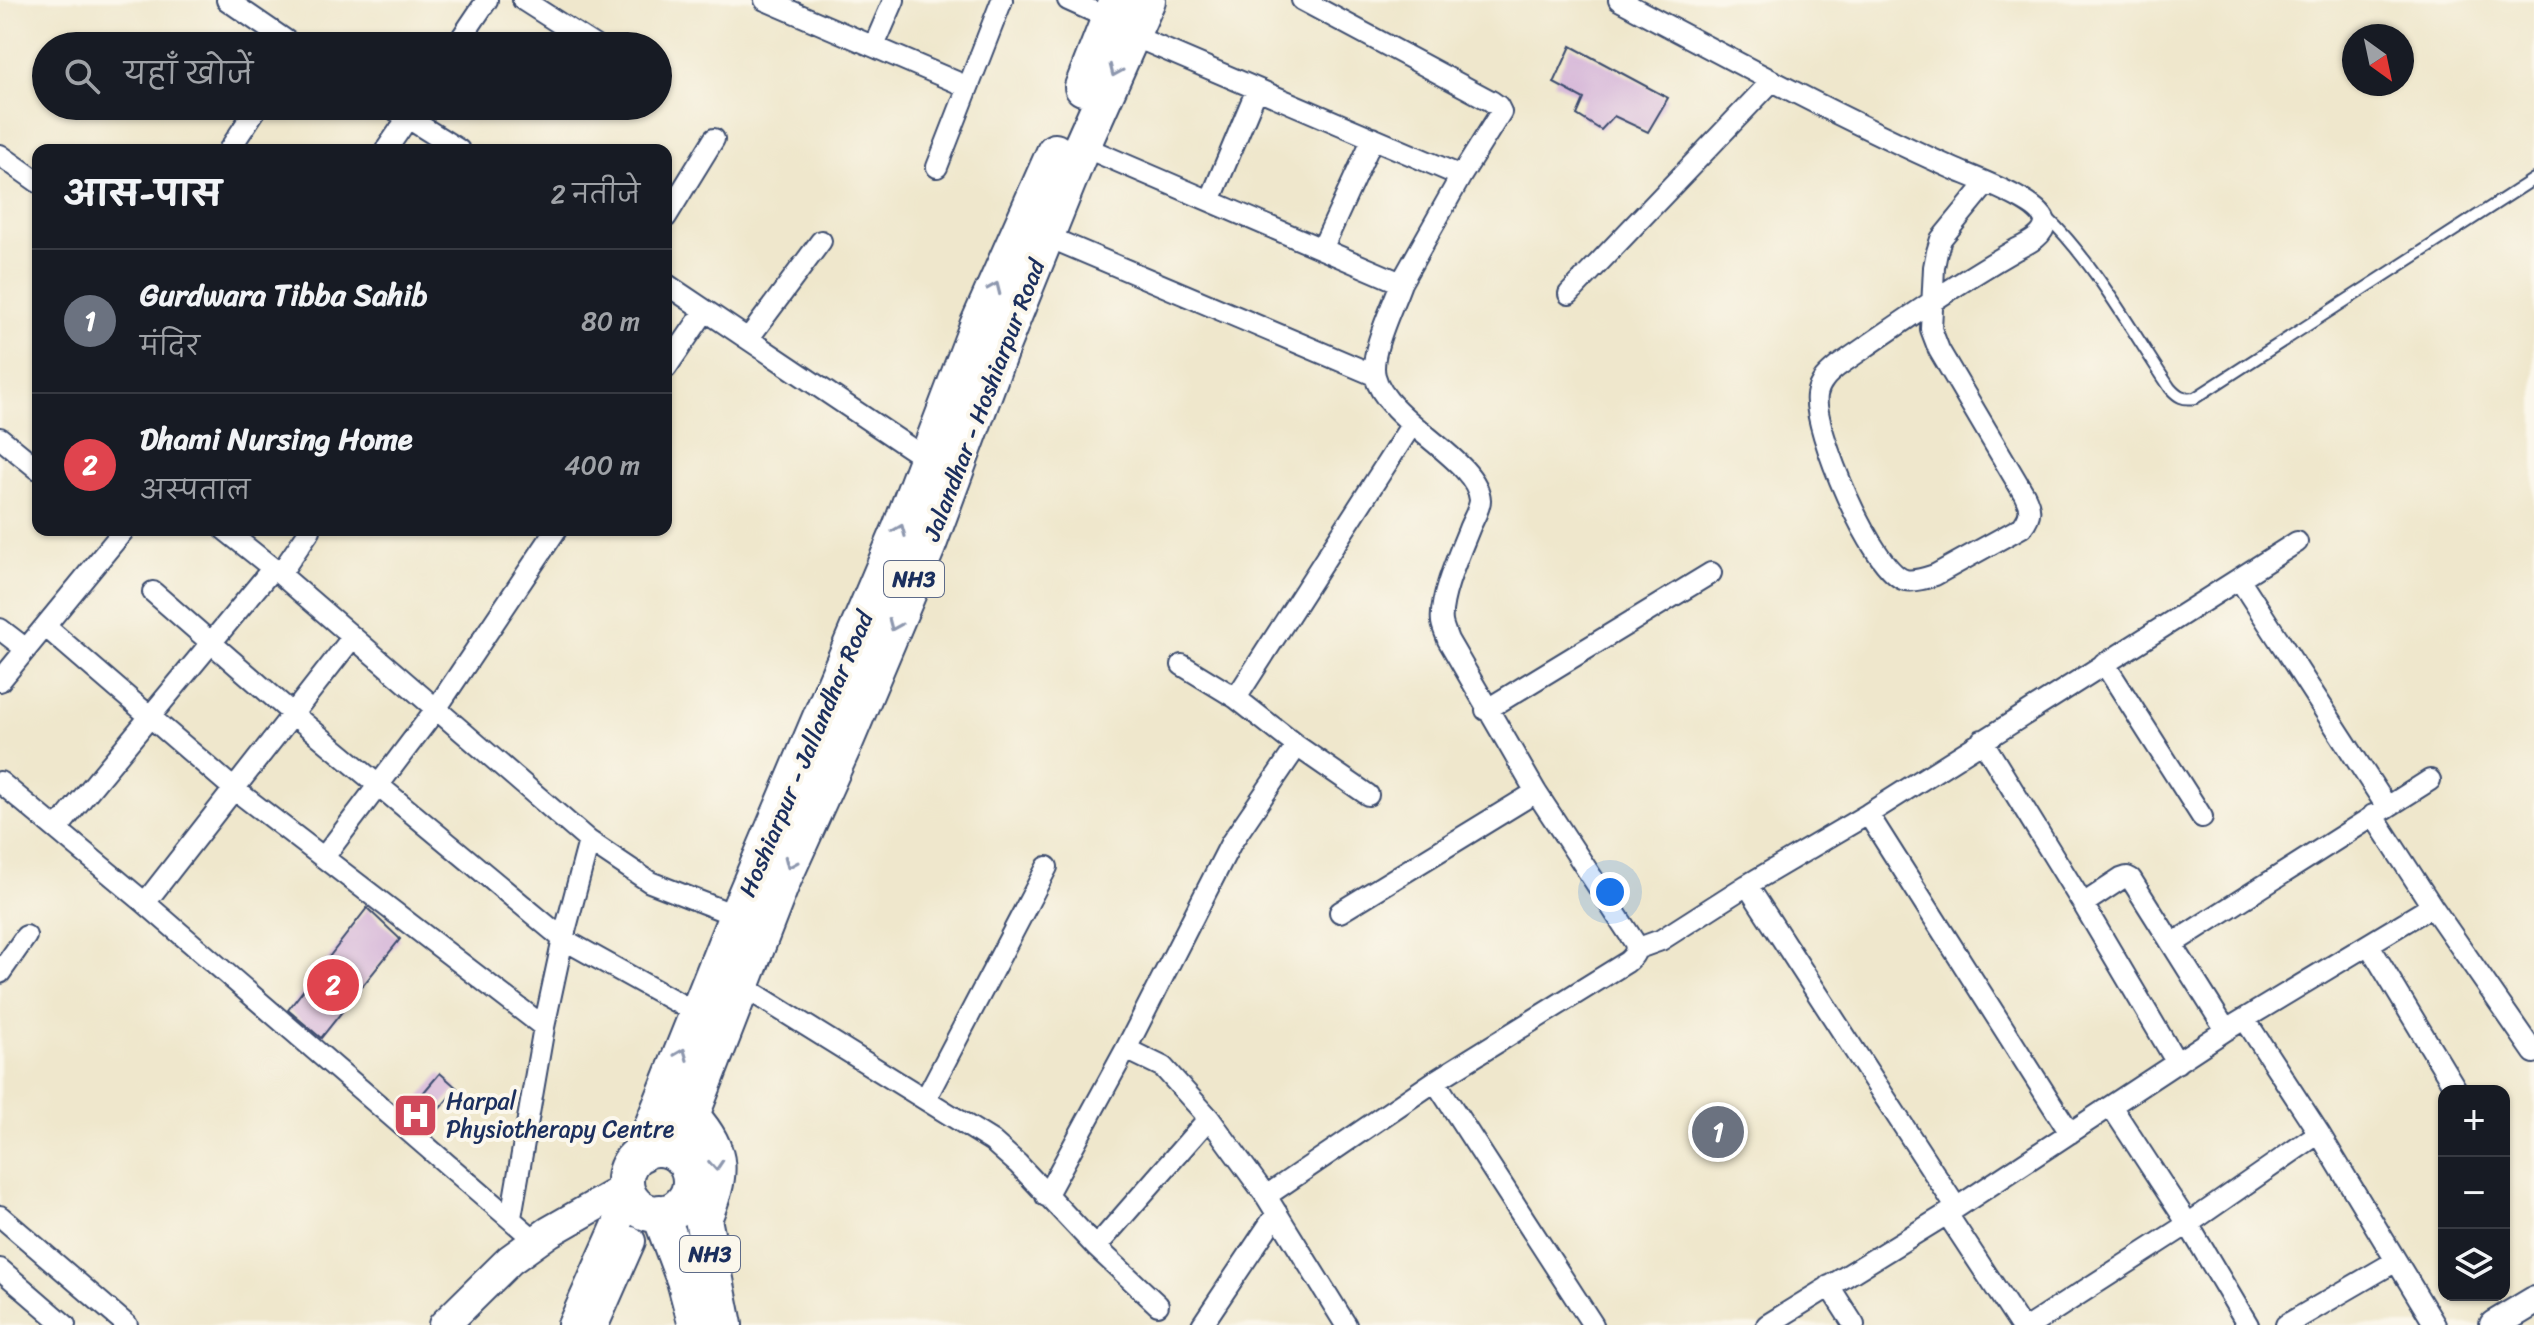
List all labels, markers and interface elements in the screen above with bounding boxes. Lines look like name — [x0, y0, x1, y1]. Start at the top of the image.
north arrow — [2342, 24, 2414, 96]
search box — [32, 32, 672, 120]
text: यहाँ खोजें — [124, 47, 253, 101]
icon: search — [60, 54, 104, 98]
one-way arrow — [1109, 63, 1125, 78]
text: आस-पास — [64, 164, 222, 224]
text: 2 नतीजे — [551, 171, 640, 217]
street label: Jalandhar - Hoshiarpur Road — [910, 252, 1058, 548]
text: Gurdwara Tibba Sahib — [140, 268, 428, 322]
one-way arrow — [986, 282, 1002, 296]
text: 1 — [84, 298, 96, 344]
text: 80 m — [581, 298, 640, 344]
text: मंदिर — [140, 323, 200, 369]
text: Dhami Nursing Home — [140, 412, 413, 466]
text: 2 — [82, 442, 98, 488]
text: 400 m — [564, 442, 640, 488]
text: अस्पताल — [140, 467, 250, 513]
one-way arrow — [890, 524, 906, 538]
road number: NH3 — [884, 561, 944, 597]
street label: Hoshiarpur - Jallandhar Road — [727, 603, 886, 904]
one-way arrow — [888, 617, 904, 631]
one-way arrow — [784, 855, 800, 869]
your location — [1590, 872, 1630, 912]
pin: 2 — [307, 955, 359, 1015]
one-way arrow — [672, 1048, 688, 1062]
place label: Harpal Physiotherapy Centre — [446, 1080, 675, 1150]
map controls — [2438, 1085, 2510, 1301]
button: + — [2438, 1085, 2510, 1157]
hospital icon: Harpal Physiotherapy Centre — [391, 1091, 439, 1139]
pin: 1 — [1692, 1102, 1744, 1162]
button: − — [2438, 1157, 2510, 1229]
one-way arrow — [707, 1159, 724, 1172]
button: layers — [2438, 1229, 2510, 1301]
road number: NH3 — [680, 1236, 740, 1272]

